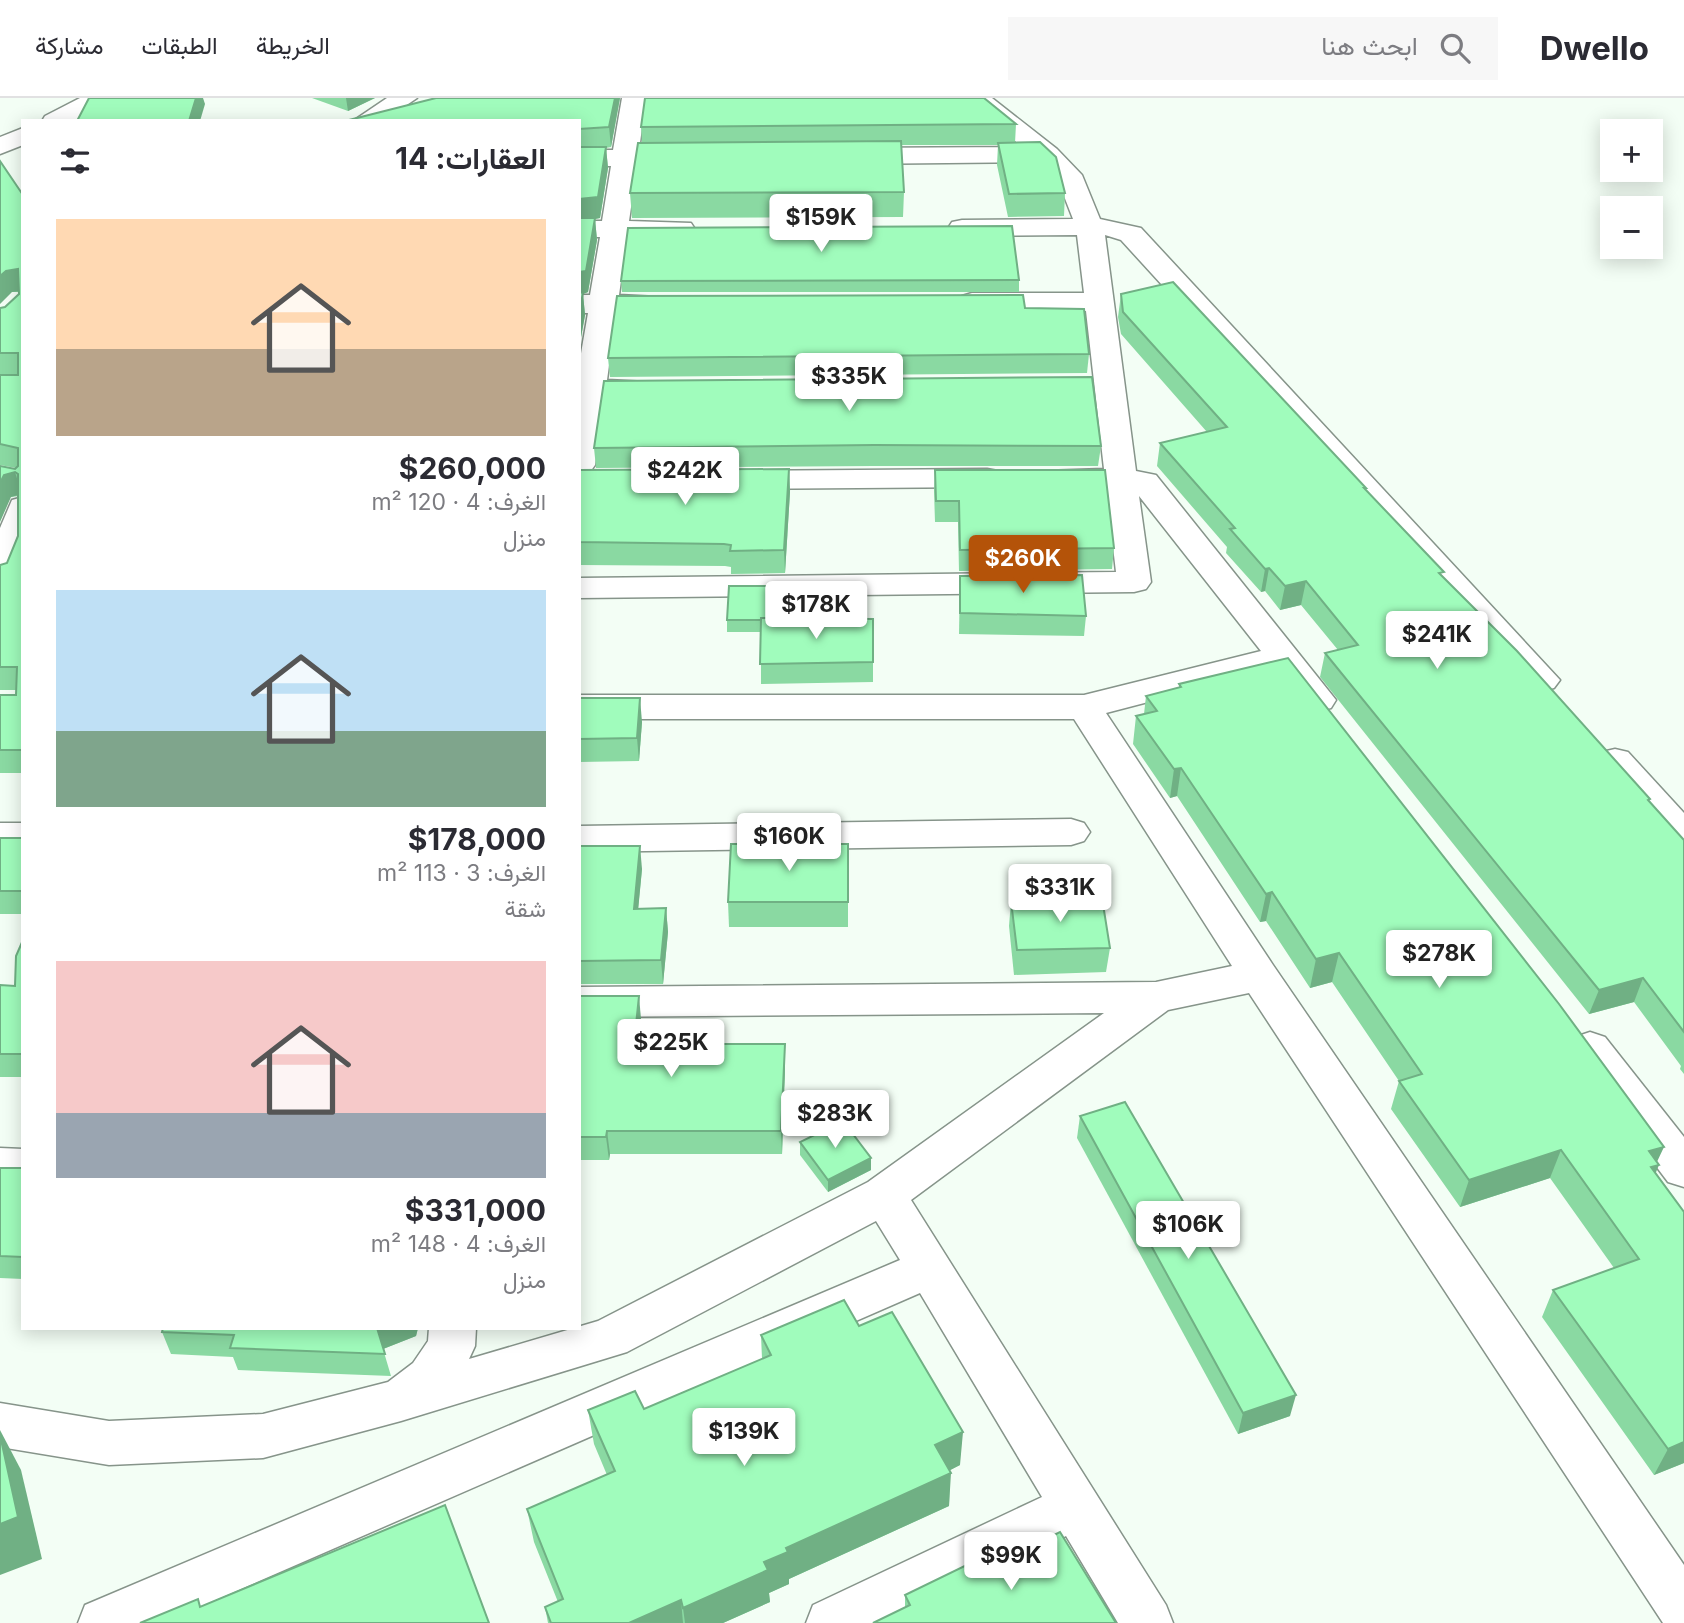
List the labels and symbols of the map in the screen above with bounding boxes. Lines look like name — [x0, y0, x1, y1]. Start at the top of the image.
pin: $159K — [772, 194, 870, 254]
pin: $335K — [800, 354, 898, 413]
pin: $242K — [636, 448, 734, 507]
pin: $260K — [974, 536, 1072, 595]
pin: $178K — [767, 582, 865, 641]
pin: $241K — [1388, 612, 1486, 671]
pin: $160K — [740, 814, 838, 873]
pin: $331K — [1011, 864, 1109, 924]
pin: $278K — [1390, 930, 1488, 990]
pin: $225K — [622, 1020, 720, 1079]
pin: $283K — [786, 1090, 884, 1150]
pin: $106K — [1139, 1202, 1237, 1261]
pin: $139K — [695, 1408, 793, 1468]
pin: $99K — [970, 1532, 1052, 1592]

